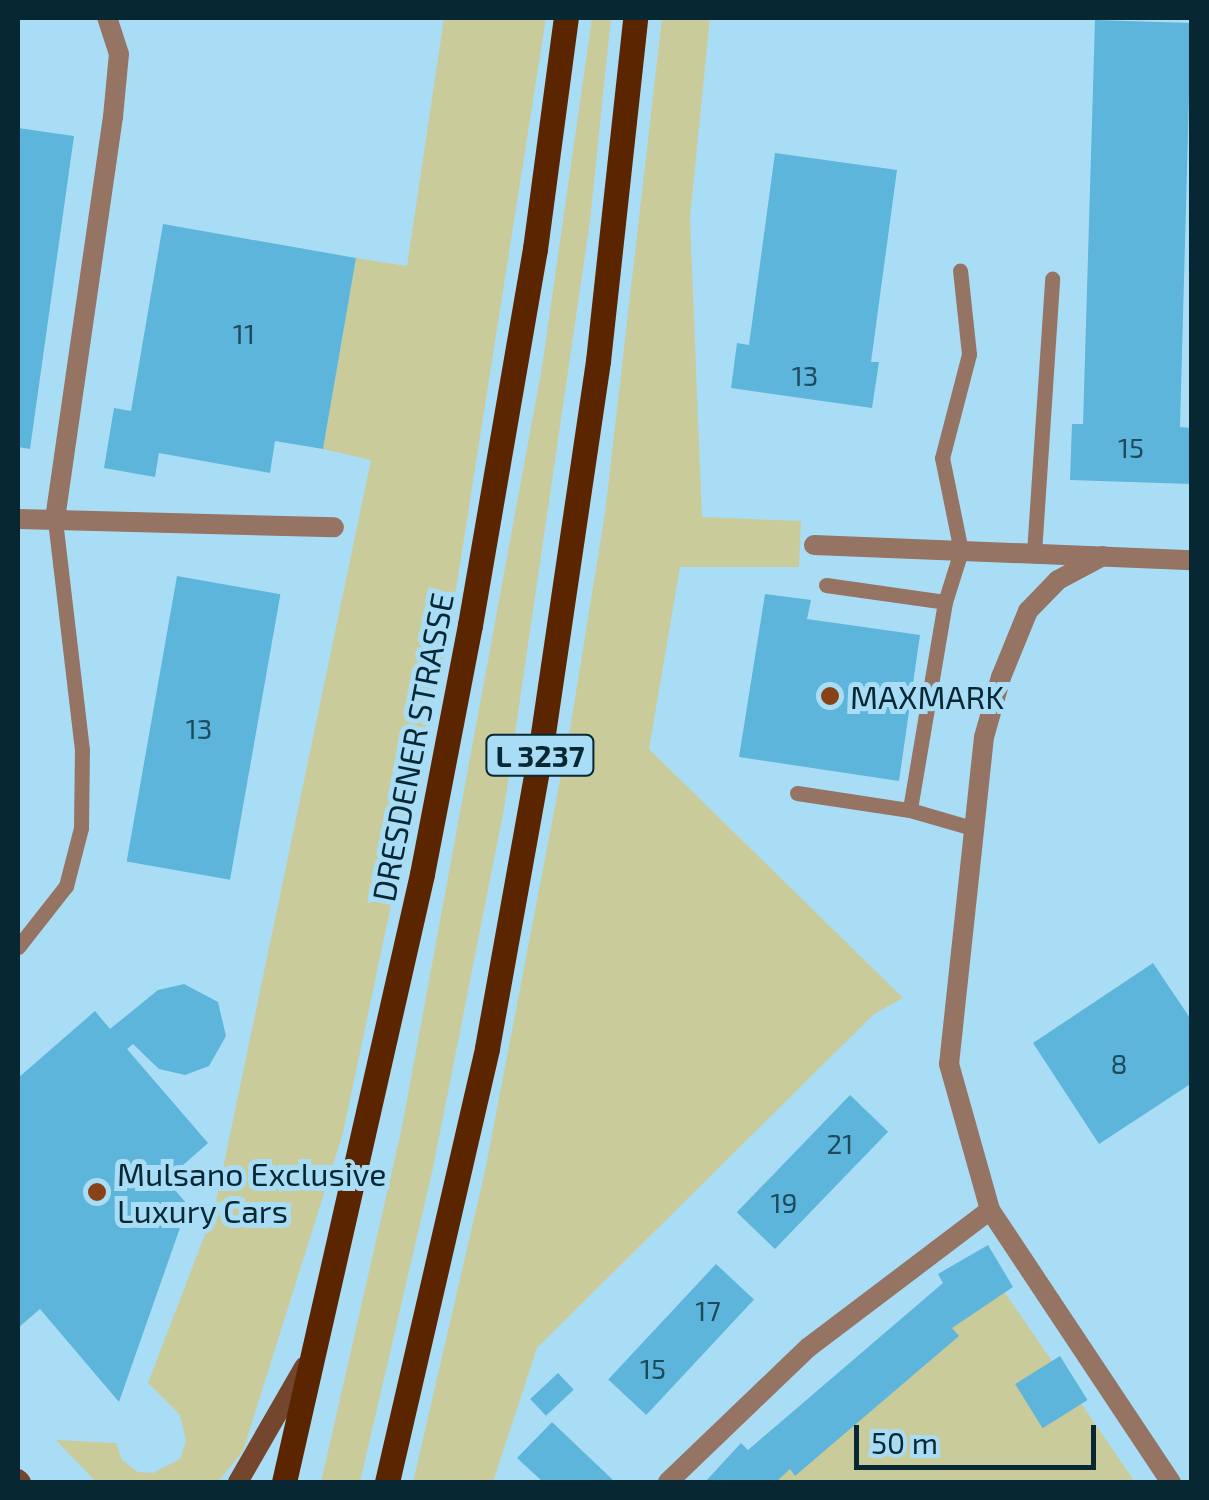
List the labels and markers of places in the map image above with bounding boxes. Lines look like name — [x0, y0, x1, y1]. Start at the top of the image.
place label: MAXMARK — [850, 677, 1004, 715]
marker: MAXMARK — [819, 685, 841, 707]
place label: Mulsano Exclusive Luxury Cars — [117, 1155, 387, 1230]
marker: Mulsano Exclusive Luxury Cars — [86, 1181, 108, 1203]

